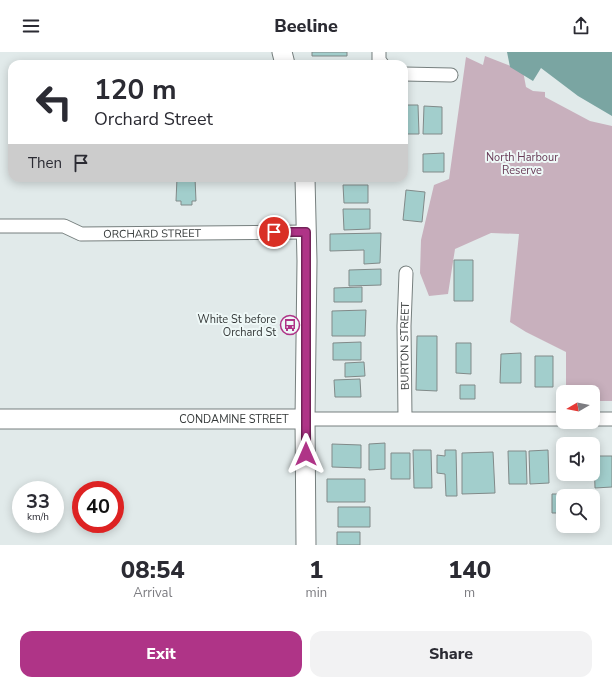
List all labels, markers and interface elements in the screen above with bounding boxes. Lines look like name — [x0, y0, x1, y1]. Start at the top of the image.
text: Beeline — [274, 14, 338, 38]
icon: menu — [20, 15, 42, 37]
icon: share — [570, 15, 592, 37]
text: 120 m — [94, 71, 177, 109]
icon: left — [28, 76, 80, 128]
text: Orchard Street — [94, 107, 213, 131]
park label: North Harbour Reserve — [486, 150, 558, 178]
icon: arrive — [70, 152, 92, 174]
text: Then — [28, 153, 62, 173]
pin — [257, 215, 291, 249]
icon: arrive — [263, 221, 285, 243]
street label: ORCHARD STREET — [103, 226, 202, 242]
street label: BURTON STREET — [397, 301, 413, 390]
place label: White St before Orchard St — [198, 312, 276, 340]
bus stop icon: White St before Orchard St — [279, 314, 301, 336]
north arrow — [556, 385, 600, 429]
map controls — [556, 385, 600, 533]
street label: CONDAMINE STREET — [179, 412, 289, 427]
position arrow — [285, 433, 327, 475]
button: sound — [556, 437, 600, 481]
speed limit sign: 40 — [72, 481, 124, 533]
text: 33 — [26, 488, 50, 515]
button: search — [556, 489, 600, 533]
text: km/h — [27, 510, 49, 524]
text: 08:54 — [121, 554, 185, 586]
text: 1 — [309, 554, 324, 586]
text: 140 — [448, 554, 491, 586]
text: Arrival — [133, 584, 172, 602]
text: min — [306, 584, 327, 602]
text: m — [464, 584, 475, 602]
button: Exit — [20, 631, 302, 677]
button: Share — [310, 631, 592, 677]

